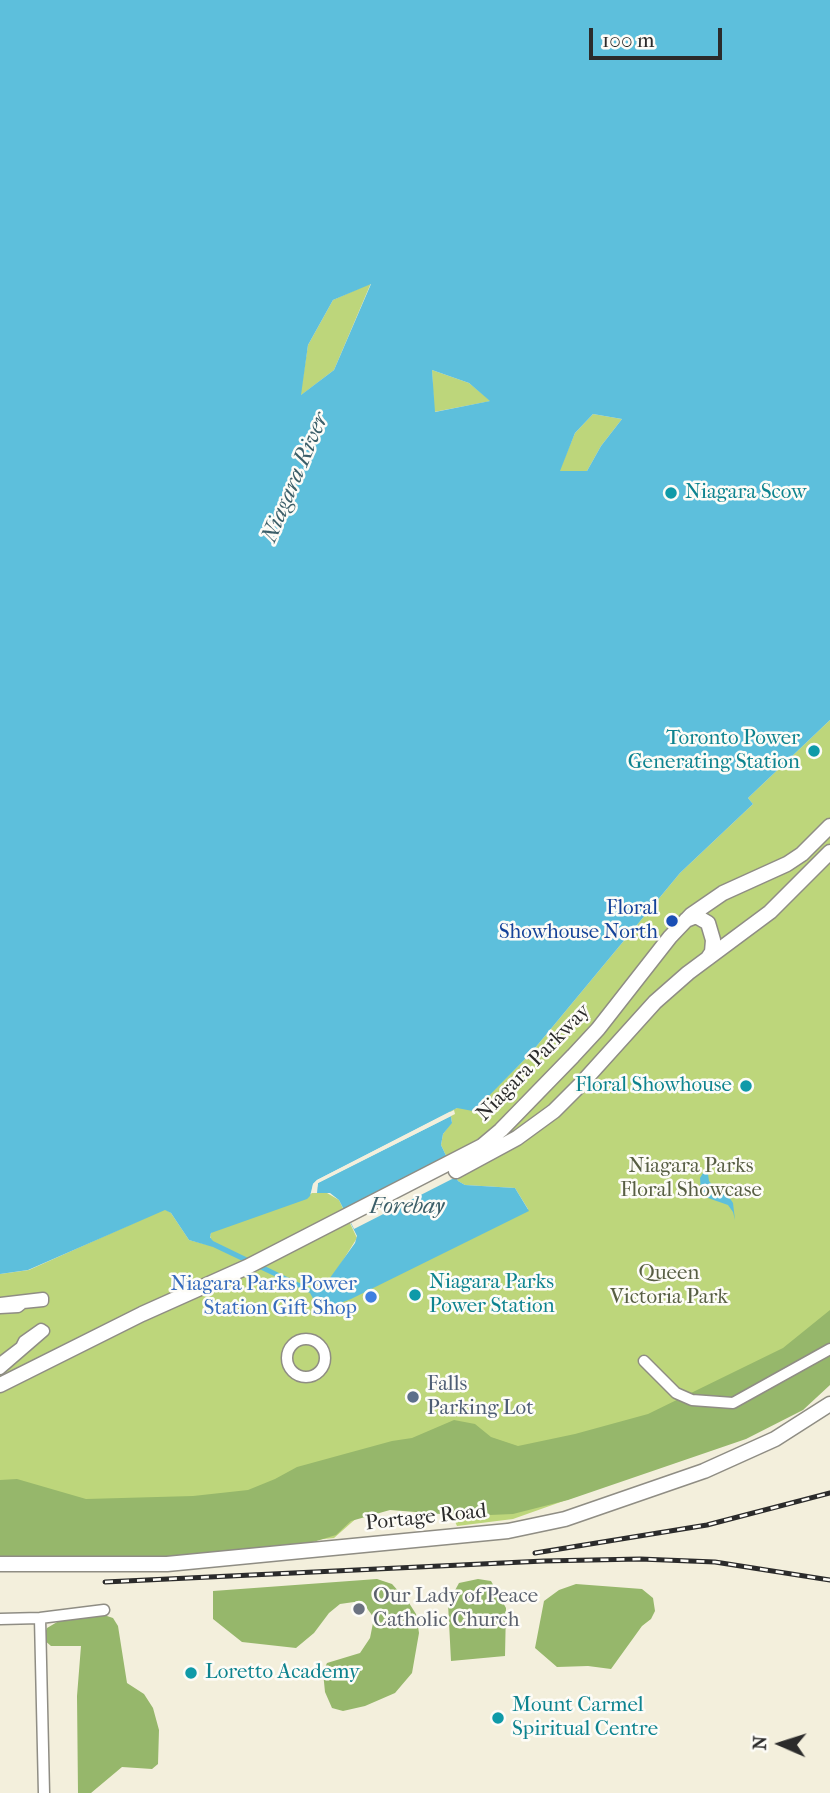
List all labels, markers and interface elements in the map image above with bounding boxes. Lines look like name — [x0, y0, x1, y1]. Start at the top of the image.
scale bar — [592, 14, 725, 58]
text: 100 m — [602, 28, 655, 52]
water label: Niagara River — [256, 409, 336, 547]
place label: Niagara Scow — [685, 480, 807, 506]
marker: Niagara Scow — [663, 485, 679, 501]
place label: Toronto Power Generating Station — [628, 726, 800, 776]
marker: Toronto Power Generating Station — [806, 743, 822, 759]
place label: Floral Showhouse North — [499, 896, 658, 946]
marker: Floral Showhouse North — [664, 913, 680, 929]
street label: Niagara Parkway — [472, 999, 596, 1127]
place label: Floral Showhouse — [575, 1073, 732, 1099]
marker: Floral Showhouse — [738, 1078, 754, 1094]
park label: Niagara Parks Floral Showcase — [620, 1154, 762, 1204]
water label: Forebay — [370, 1193, 444, 1221]
park label: Queen Victoria Park — [610, 1261, 728, 1311]
place label: Niagara Parks Power Station — [429, 1270, 555, 1320]
place label: Niagara Parks Power Station Gift Shop — [170, 1272, 357, 1322]
marker: Niagara Parks Power Station — [407, 1287, 423, 1303]
marker: Niagara Parks Power Station Gift Shop — [363, 1289, 379, 1305]
place label: Falls Parking Lot — [427, 1372, 534, 1422]
marker: Falls Parking Lot — [405, 1389, 421, 1405]
street label: Portage Road — [364, 1499, 488, 1537]
place label: Our Lady of Peace Catholic Church — [373, 1584, 538, 1634]
marker: Our Lady of Peace Catholic Church — [351, 1601, 367, 1617]
place label: Loretto Academy — [205, 1660, 360, 1686]
marker: Loretto Academy — [183, 1665, 199, 1681]
place label: Mount Carmel Spiritual Centre — [512, 1693, 658, 1743]
north arrow — [746, 1709, 816, 1779]
marker: Mount Carmel Spiritual Centre — [490, 1710, 506, 1726]
text: N — [749, 1735, 771, 1751]

